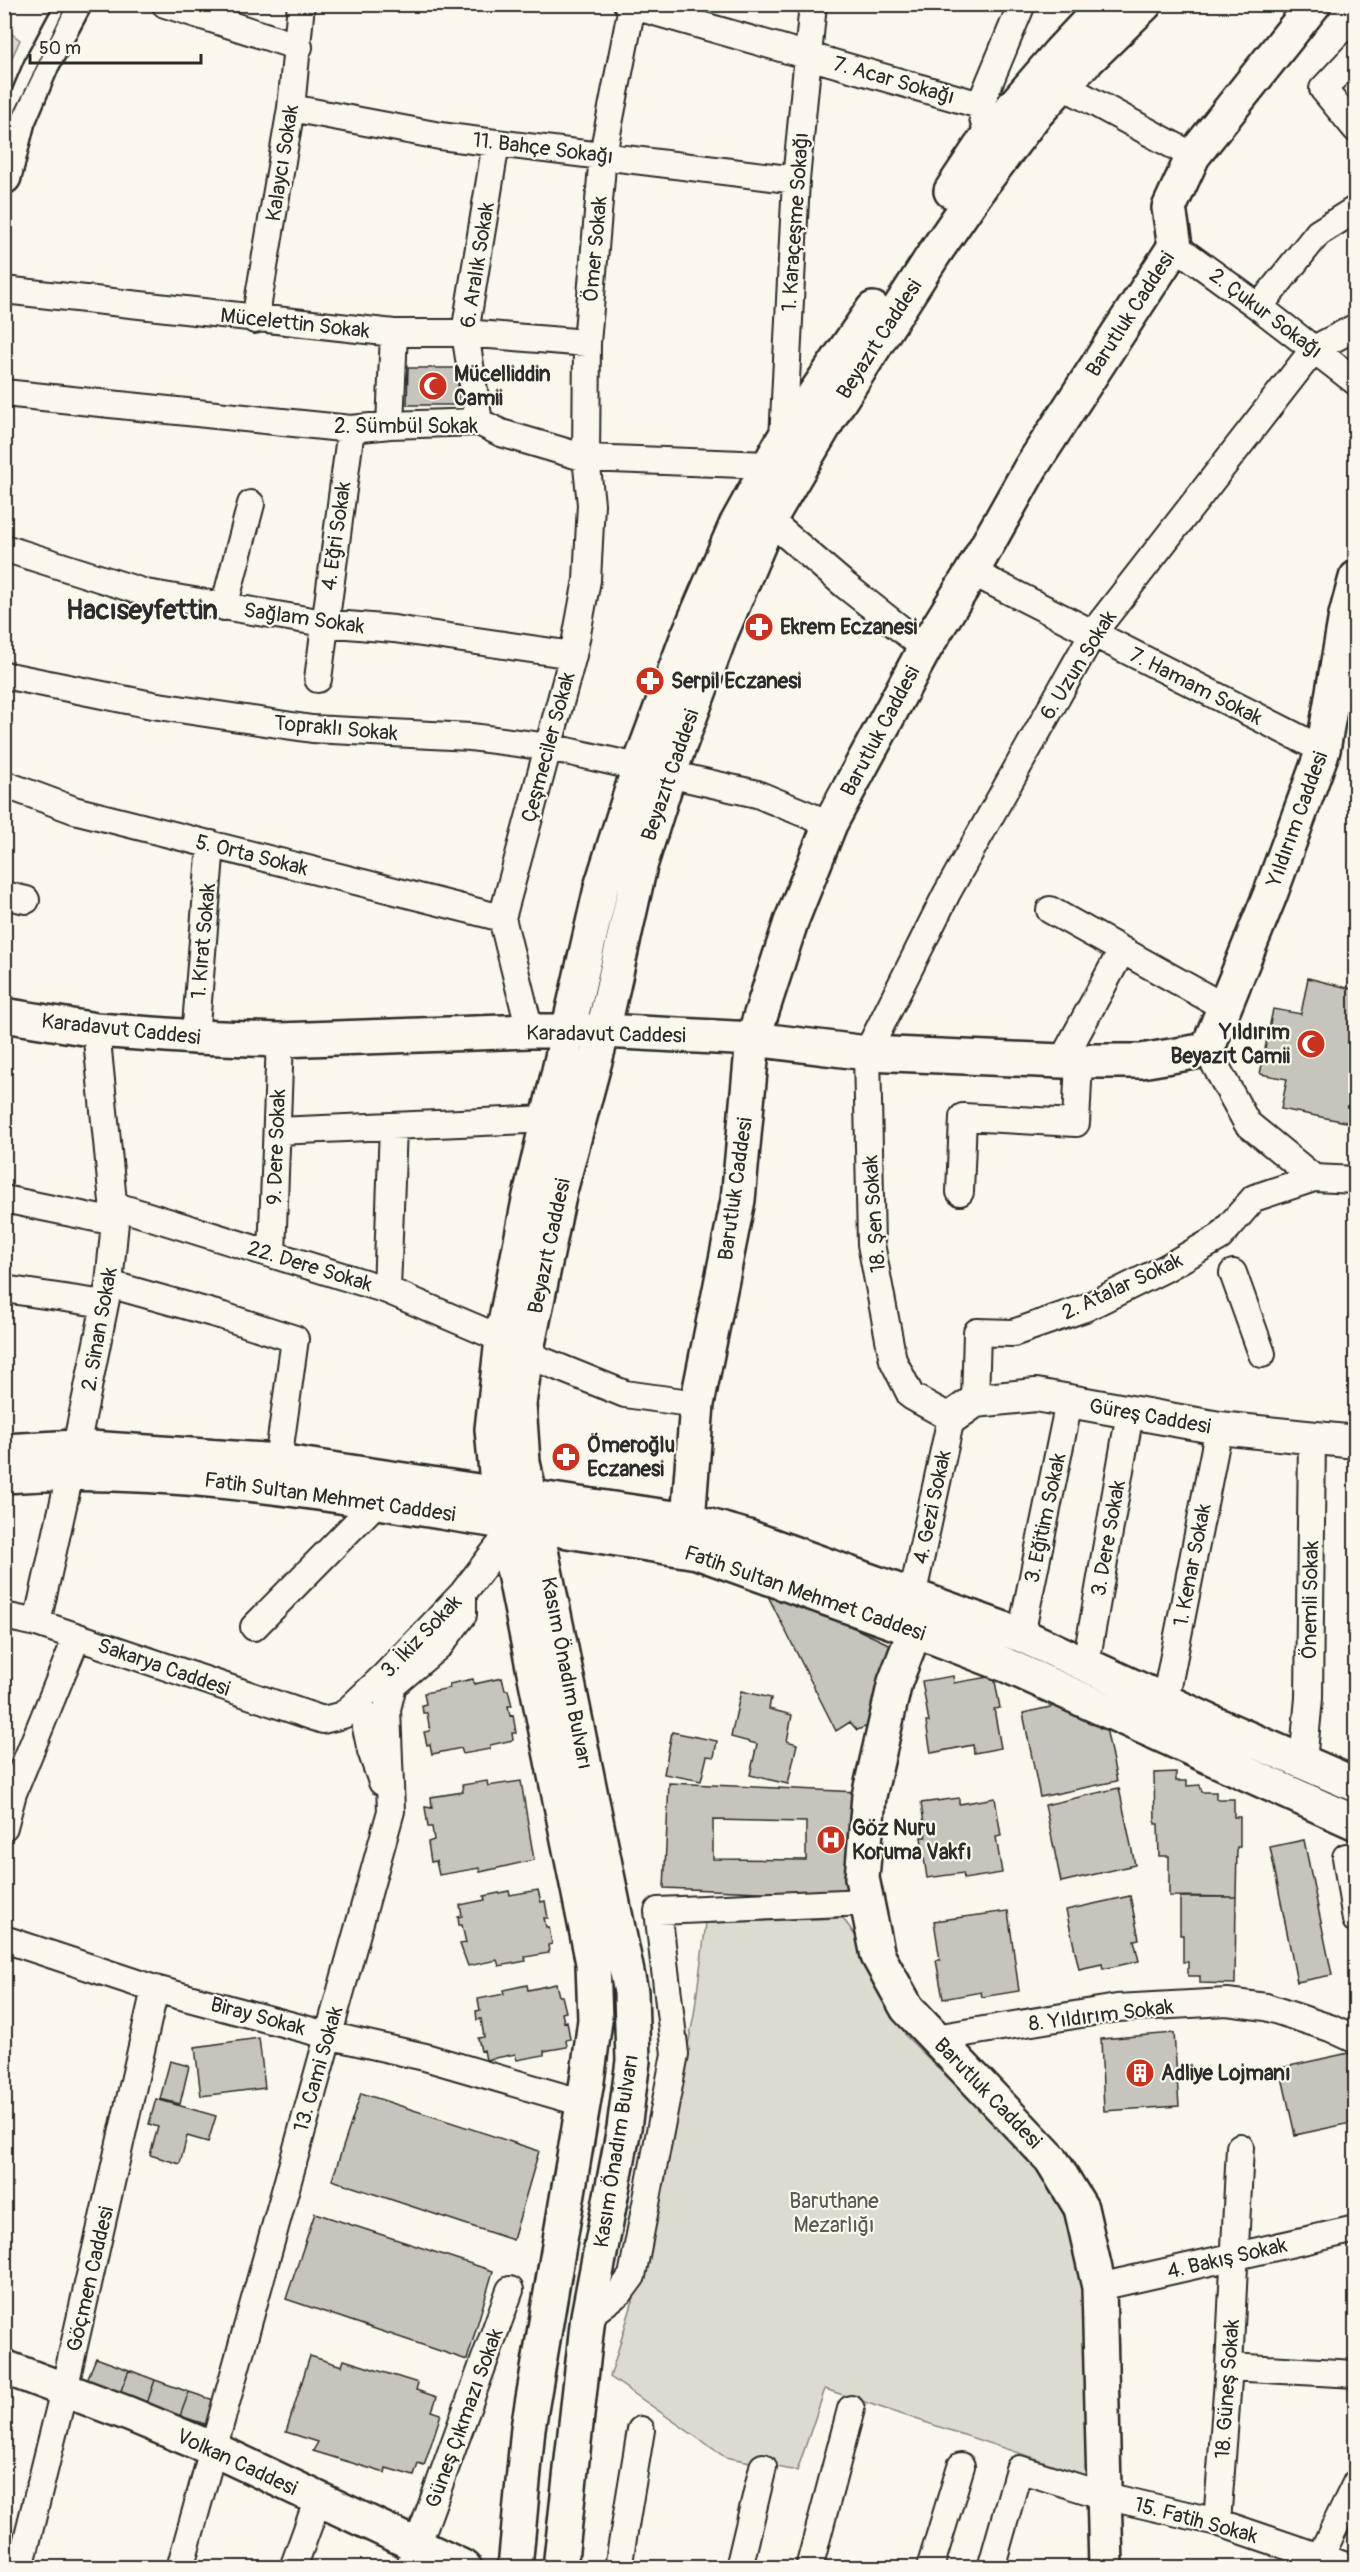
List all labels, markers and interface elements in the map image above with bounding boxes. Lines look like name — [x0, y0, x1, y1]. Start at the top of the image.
scale bar — [30, 27, 201, 65]
text: 50 m — [39, 37, 81, 60]
street label: 7. Acar Sokağı — [830, 50, 958, 111]
street label: Kalaycı Sokak — [260, 103, 305, 223]
street label: 11. Bahçe Sokağı — [471, 126, 615, 171]
street label: 1. Karaçeşme Sokağı — [776, 131, 815, 313]
street label: Ömer Sokak — [577, 195, 614, 303]
street label: 6. Aralık Sokak — [454, 200, 501, 330]
street label: Barutluk Caddesi — [1080, 246, 1181, 382]
street label: 2. Çukur Sokağı — [1204, 262, 1328, 365]
street label: Beyazıt Caddesi — [831, 274, 928, 404]
street label: Mücelettin Sokak — [219, 302, 371, 345]
place label: Mücelliddin Camii — [454, 361, 551, 412]
mosque icon: Mücelliddin Camii — [417, 370, 449, 402]
street label: 2. Sümbül Sokak — [334, 413, 478, 440]
street label: 4. Eğri Sokak — [315, 480, 358, 592]
district label: Hacıseyfettin — [66, 594, 218, 627]
street label: Sağlam Sokak — [242, 597, 366, 640]
street label: 6. Uzun Sokak — [1034, 605, 1123, 725]
pharmacy icon: Ekrem Eczanesi — [743, 611, 775, 643]
place label: Ekrem Eczanesi — [780, 614, 917, 641]
street label: 7. Hamam Sokak — [1125, 641, 1267, 732]
street label: Barutluk Caddesi — [835, 661, 926, 801]
pharmacy icon: Serpil Eczanesi — [634, 665, 666, 697]
place label: Serpil Eczanesi — [671, 668, 802, 695]
street label: Çeşmeciler Sokak — [515, 669, 582, 825]
street label: Beyazıt Caddesi — [635, 705, 706, 845]
street label: Topraklı Sokak — [273, 710, 399, 747]
street label: Yıldırım Caddesi — [1260, 748, 1335, 892]
street label: 5. Orta Sokak — [193, 828, 311, 883]
street label: 1. Kırat Sokak — [185, 882, 222, 1000]
street label: Karadavut Caddesi — [40, 1008, 202, 1051]
place label: Yıldırım Beyazıt Camii — [1171, 1019, 1290, 1070]
street label: Karadavut Caddesi — [526, 1020, 686, 1049]
mosque icon: Yıldırım Beyazıt Camii — [1295, 1028, 1327, 1060]
street label: 9. Dere Sokak — [261, 1088, 292, 1206]
street label: Barutluk Caddesi — [712, 1116, 759, 1262]
street label: 18. Şen Sokak — [857, 1154, 892, 1274]
street label: Beyazıt Caddesi — [522, 1176, 577, 1316]
street label: 22. Dere Sokak — [244, 1235, 376, 1298]
street label: 2. Atalar Sokak — [1057, 1247, 1187, 1326]
street label: 2. Sinan Sokak — [75, 1265, 124, 1393]
street label: Güreş Caddesi — [1087, 1393, 1213, 1441]
place label: Ömeroğlu Eczanesi — [587, 1432, 675, 1483]
pharmacy icon: Ömeroğlu Eczanesi — [550, 1441, 582, 1473]
street label: 4. Gezi Sokak — [907, 1448, 958, 1566]
street label: 3. Eğitim Sokak — [1019, 1450, 1072, 1586]
street label: Fatih Sultan Mehmet Caddesi — [203, 1466, 457, 1529]
street label: 3. Dere Sokak — [1085, 1478, 1132, 1598]
street label: 1. Kenar Sokak — [1167, 1501, 1218, 1629]
street label: Fatih Sultan Mehmet Caddesi — [681, 1539, 929, 1648]
street label: Önemli Sokak — [1296, 1540, 1325, 1660]
street label: Kasım Önadım Bulvarı — [535, 1575, 598, 1772]
street label: 3. İkiz Sokak — [375, 1589, 468, 1684]
street label: Sakarya Caddesi — [94, 1632, 234, 1703]
place label: Göz Nuru Koruma Vakfı — [852, 1815, 972, 1866]
hospital icon: Göz Nuru Koruma Vakfı — [815, 1824, 847, 1856]
street label: Biray Sokak — [207, 1991, 309, 2042]
street label: 8. Yıldırım Sokak — [1027, 1993, 1175, 2038]
street label: 13. Cami Sokak — [288, 2003, 349, 2135]
street label: Barutluk Caddesi — [928, 2032, 1048, 2155]
street label: Kasım Önadım Bulvarı — [588, 2052, 645, 2250]
building icon: Adliye Lojmanı — [1124, 2057, 1156, 2089]
place label: Adliye Lojmanı — [1161, 2060, 1291, 2087]
park label: Baruthane Mezarlığı — [789, 2188, 879, 2239]
street label: Göçmen Caddesi — [61, 2204, 120, 2354]
street label: 4. Bakış Sokak — [1165, 2232, 1290, 2285]
street label: 18. Güneş Sokak — [1209, 2318, 1246, 2460]
street label: Güneş Çıkmazı Sokak — [419, 2325, 510, 2512]
street label: Volkan Caddesi — [172, 2423, 302, 2502]
street label: 15. Fatih Sokak — [1131, 2491, 1261, 2550]

